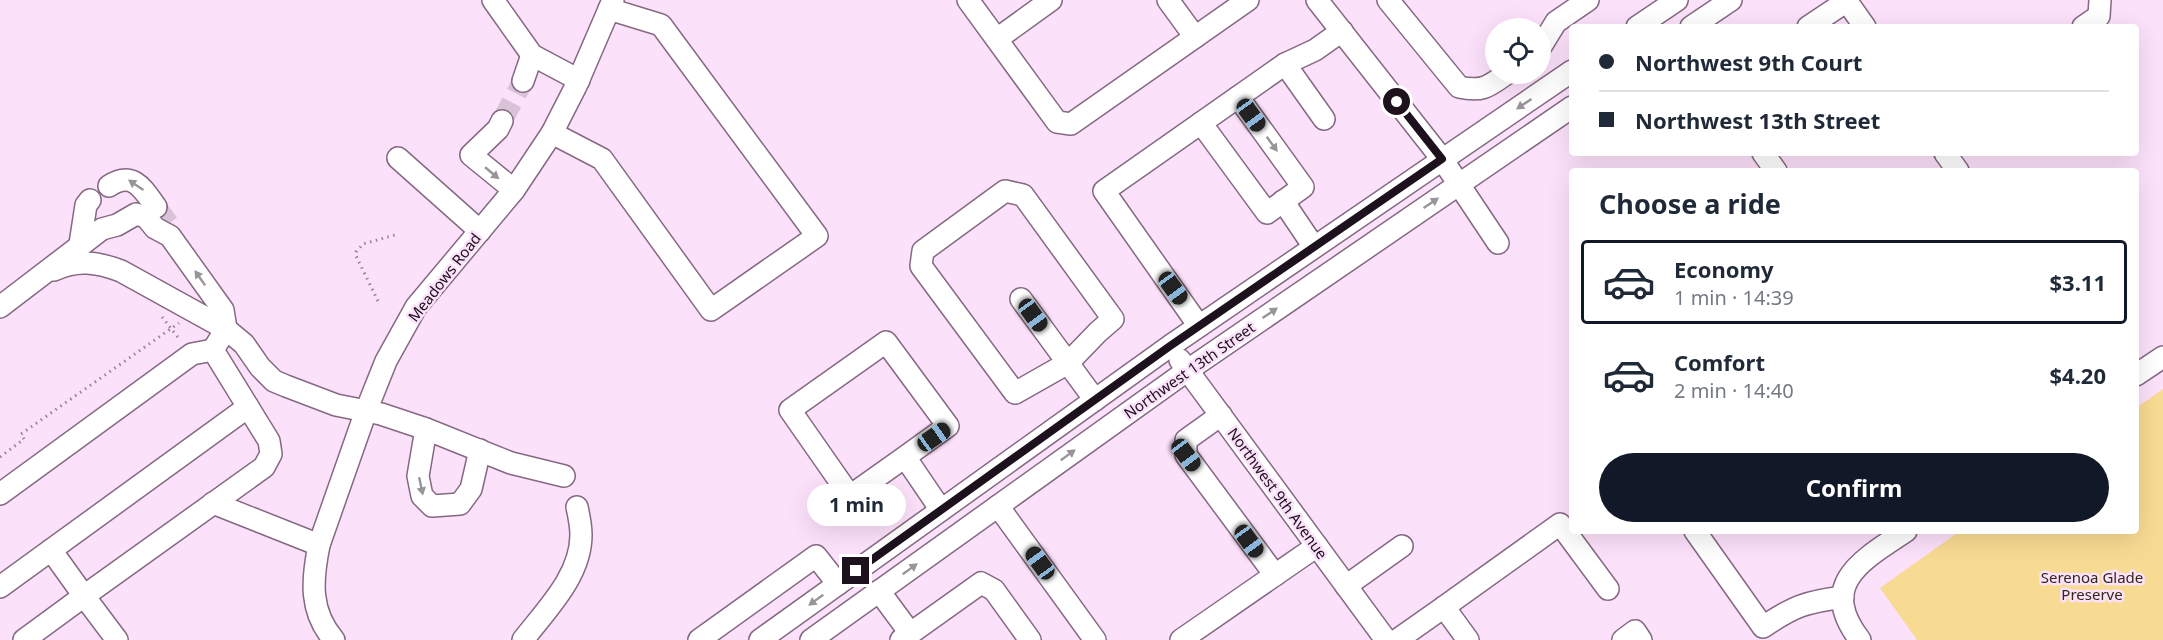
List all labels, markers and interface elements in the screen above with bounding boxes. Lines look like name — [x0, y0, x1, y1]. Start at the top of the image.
map controls — [1485, 18, 1551, 84]
button: locate — [1485, 18, 1551, 84]
text: Northwest 9th Court — [1635, 47, 1862, 77]
route start — [1383, 88, 1410, 115]
car — [1233, 95, 1269, 135]
one-way arrow — [1516, 98, 1532, 110]
text: Northwest 13th Street — [1635, 105, 1880, 135]
one-way arrow — [1266, 136, 1278, 152]
one-way arrow — [484, 166, 500, 179]
one-way arrow — [127, 180, 144, 191]
text: Choose a ride — [1599, 185, 1781, 222]
one-way arrow — [1423, 197, 1439, 209]
street label: Meadows Road — [403, 229, 485, 325]
text: Economy — [1674, 254, 1773, 284]
icon: car — [1602, 255, 1656, 309]
text: $3.11 — [2049, 267, 2106, 297]
car — [1155, 268, 1191, 308]
one-way arrow — [194, 270, 206, 286]
text: 1 min · 14:39 — [1674, 284, 1794, 311]
car — [1015, 295, 1051, 335]
one-way arrow — [1262, 307, 1278, 319]
street label: Northwest 13th Street — [1119, 317, 1259, 423]
text: Comfort — [1674, 347, 1765, 377]
icon: car — [1602, 348, 1656, 402]
text: $4.20 — [2049, 360, 2106, 390]
text: 2 min · 14:40 — [1674, 377, 1794, 404]
car — [914, 419, 954, 455]
street label: Northwest 9th Avenue — [1223, 423, 1333, 563]
car — [1168, 435, 1204, 475]
one-way arrow — [1060, 449, 1076, 461]
button: Confirm — [1599, 453, 2109, 522]
one-way arrow — [416, 477, 426, 496]
callout: 1 min — [806, 484, 906, 526]
text: 1 min — [829, 491, 884, 518]
car — [1231, 521, 1267, 561]
car — [1022, 543, 1058, 583]
route end — [842, 557, 869, 584]
one-way arrow — [902, 563, 918, 575]
park label: Serenoa Glade Preserve — [2041, 567, 2143, 604]
one-way arrow — [808, 594, 824, 606]

